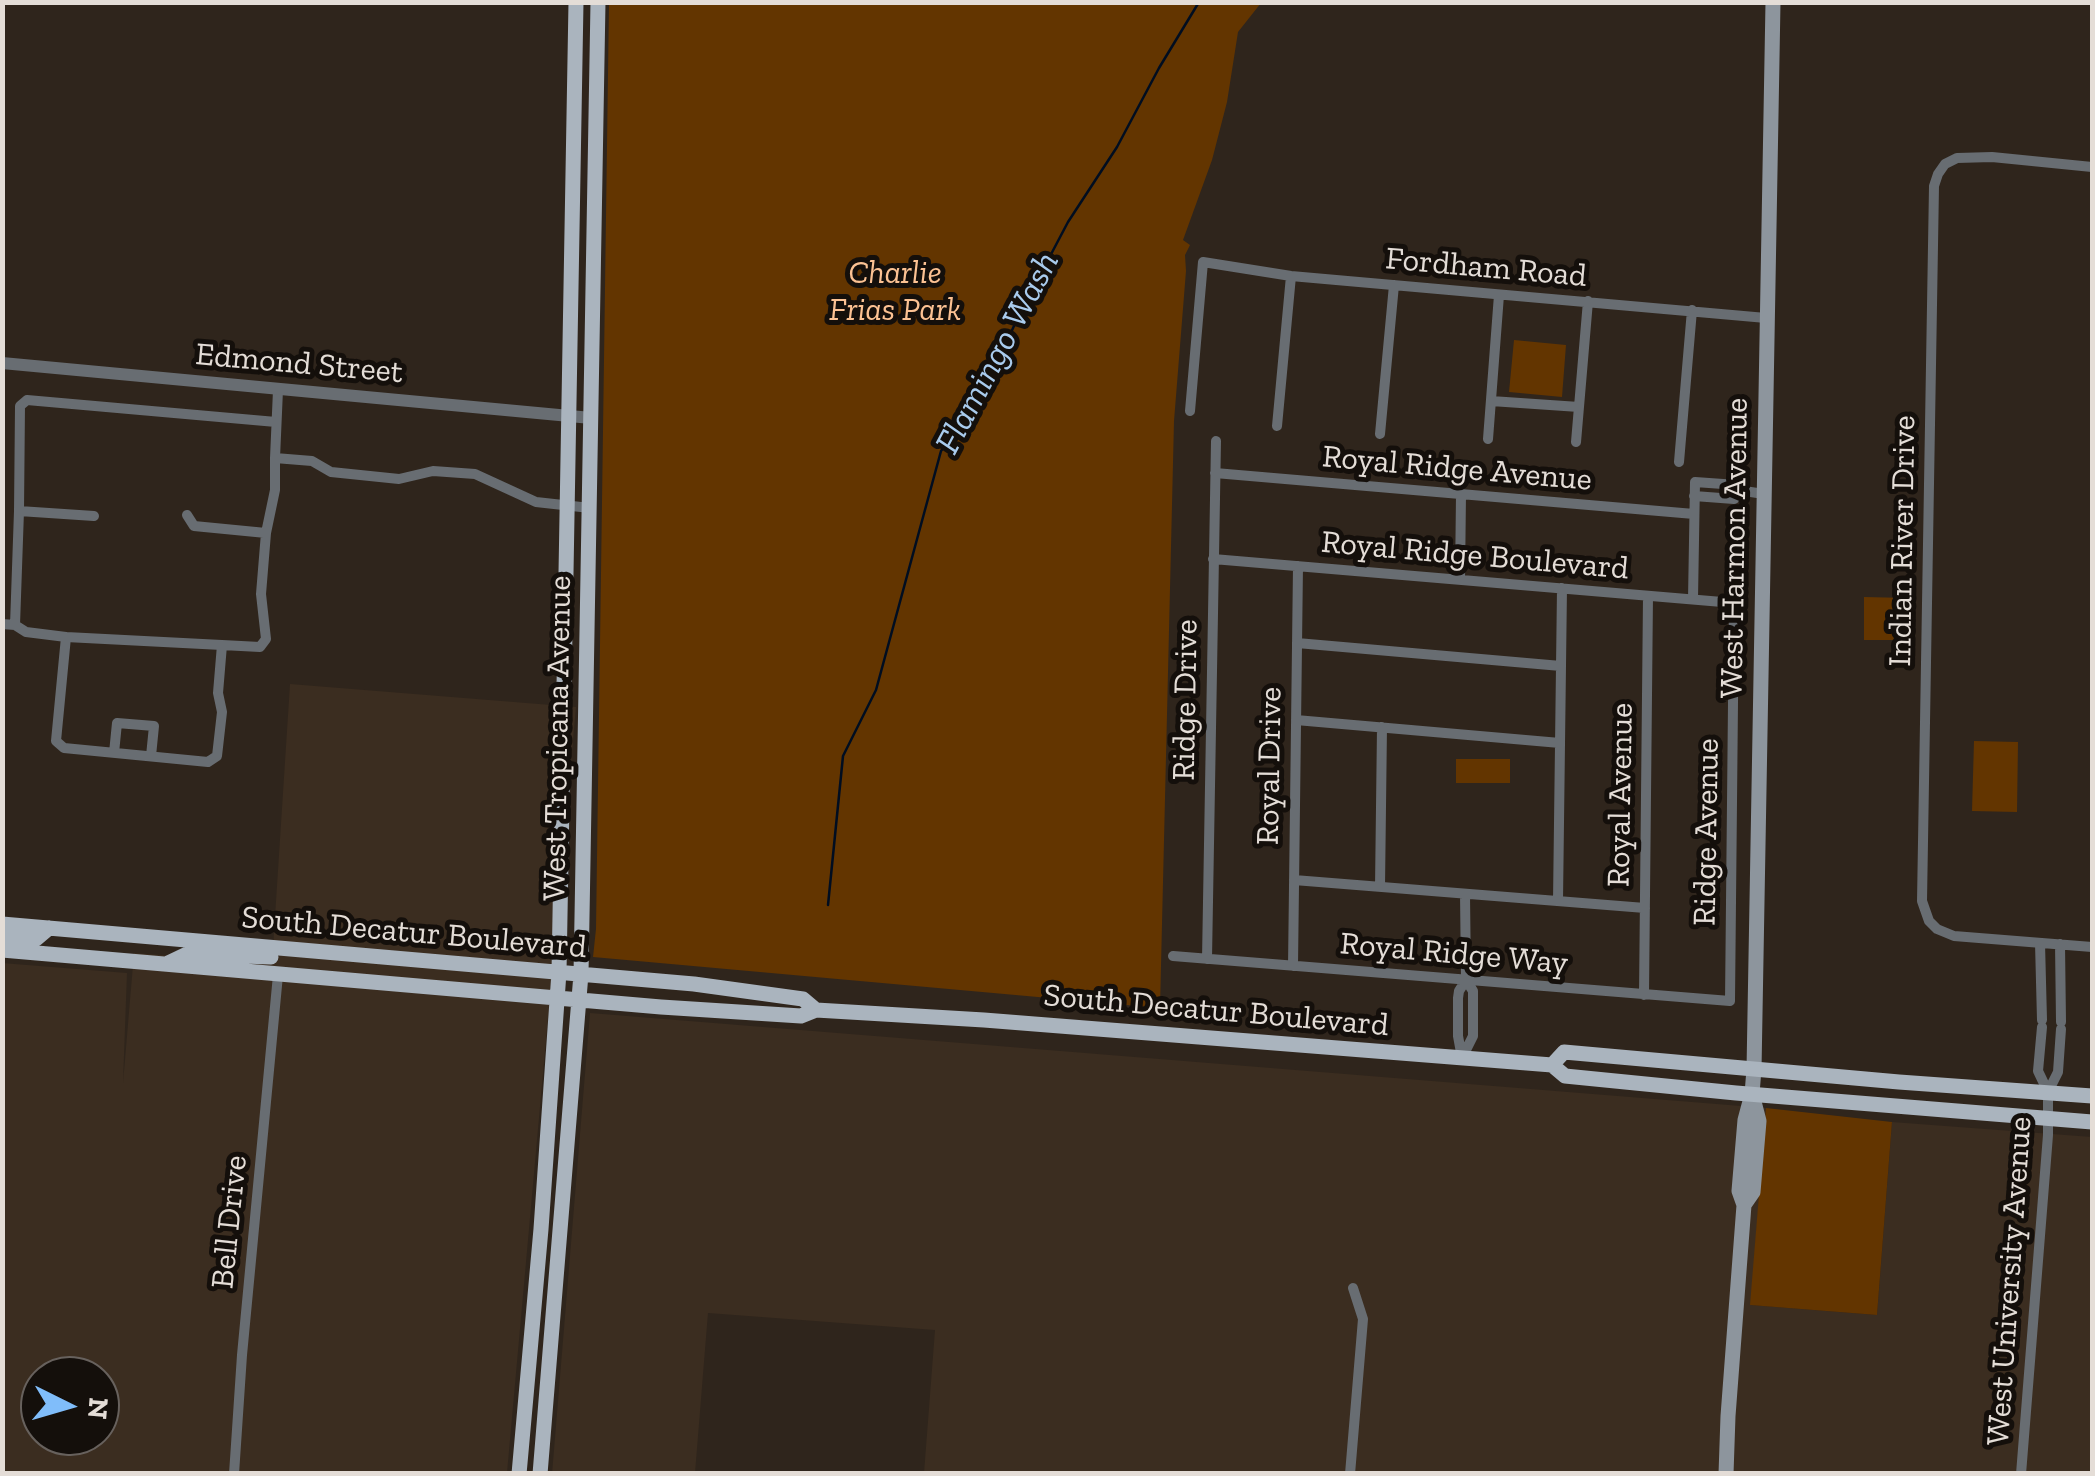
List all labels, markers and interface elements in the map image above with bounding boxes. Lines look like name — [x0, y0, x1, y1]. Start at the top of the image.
street label: Fordham Road — [1384, 240, 1588, 296]
water label: Flamingo Wash — [927, 245, 1069, 461]
park label: Charlie Frias Park — [829, 255, 961, 330]
street label: Edmond Street — [194, 336, 404, 392]
street label: West Harmon Avenue — [1713, 398, 1757, 698]
street label: Indian River Drive — [1882, 415, 1924, 667]
street label: Royal Ridge Avenue — [1321, 438, 1593, 500]
street label: Royal Ridge Boulevard — [1320, 523, 1630, 589]
street label: West Tropicana Avenue — [536, 575, 580, 901]
street label: Ridge Drive — [1165, 619, 1207, 781]
street label: Royal Drive — [1249, 687, 1291, 845]
street label: Royal Avenue — [1600, 703, 1642, 887]
street label: Ridge Avenue — [1686, 738, 1728, 926]
street label: South Decatur Boulevard — [240, 899, 588, 967]
street label: Royal Ridge Way — [1338, 925, 1570, 983]
street label: South Decatur Boulevard — [1042, 977, 1390, 1045]
street label: West University Avenue — [1979, 1115, 2041, 1447]
street label: Bell Drive — [204, 1153, 256, 1291]
north arrow — [20, 1356, 120, 1456]
text: N — [81, 1396, 116, 1421]

